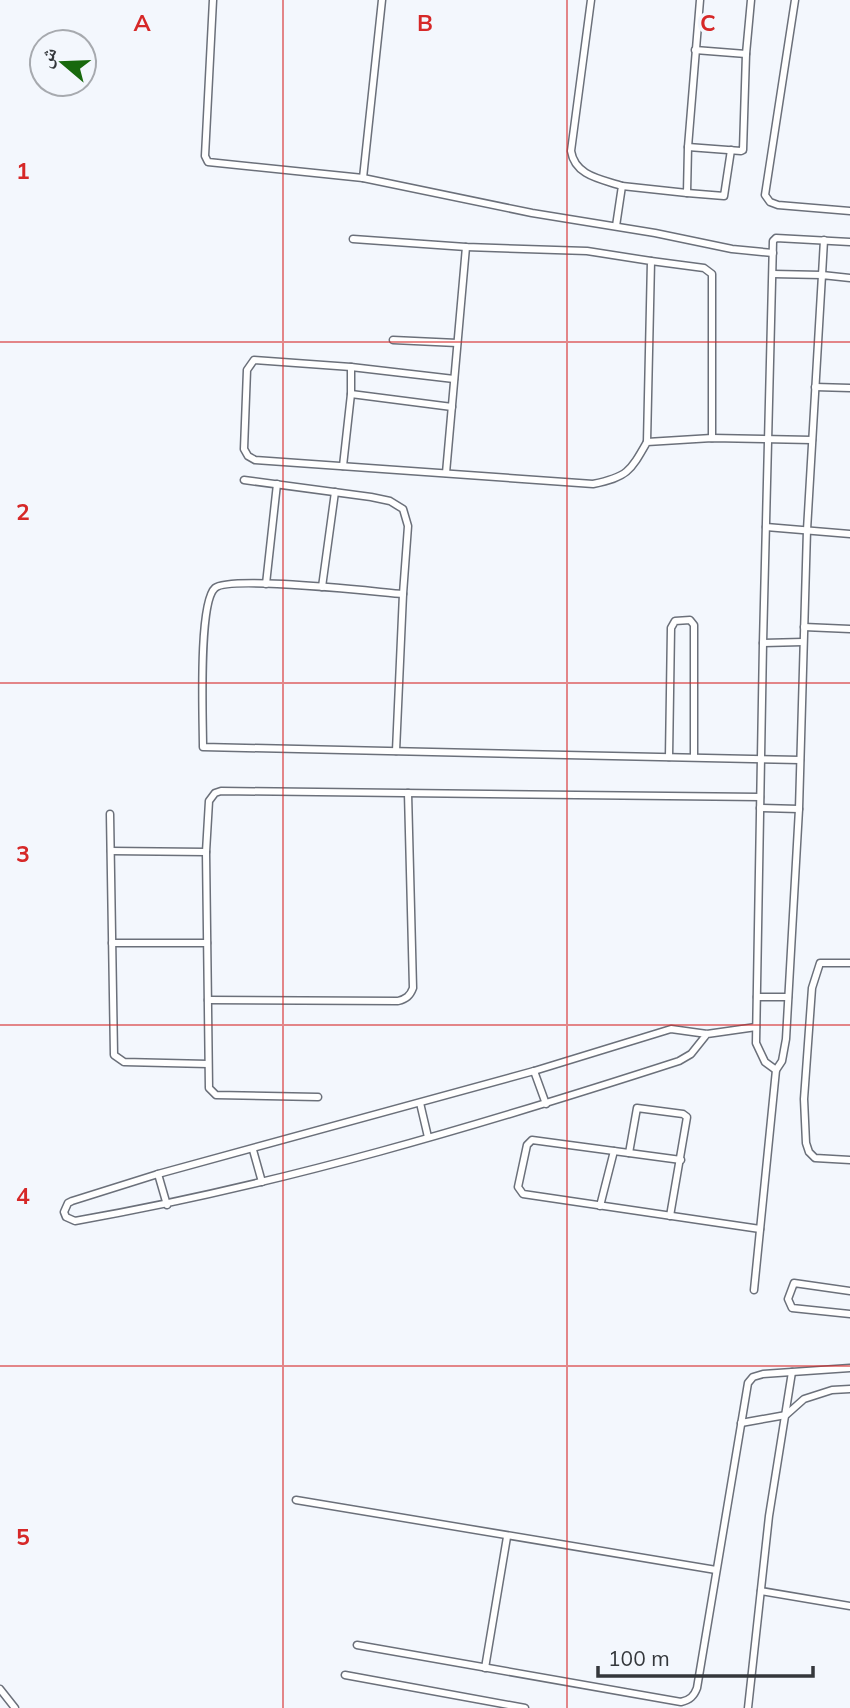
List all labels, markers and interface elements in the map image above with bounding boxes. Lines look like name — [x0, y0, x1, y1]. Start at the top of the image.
text: A — [133, 8, 151, 37]
text: B — [417, 8, 433, 37]
text: C — [700, 8, 716, 37]
north arrow — [28, 28, 98, 98]
text: ش — [32, 44, 62, 71]
text: 1 — [16, 156, 30, 185]
text: 2 — [16, 497, 30, 526]
text: 3 — [16, 839, 30, 868]
text: 4 — [16, 1181, 30, 1210]
text: 5 — [16, 1522, 30, 1551]
scale bar — [598, 1634, 813, 1678]
text: 100 m — [608, 1645, 670, 1671]

